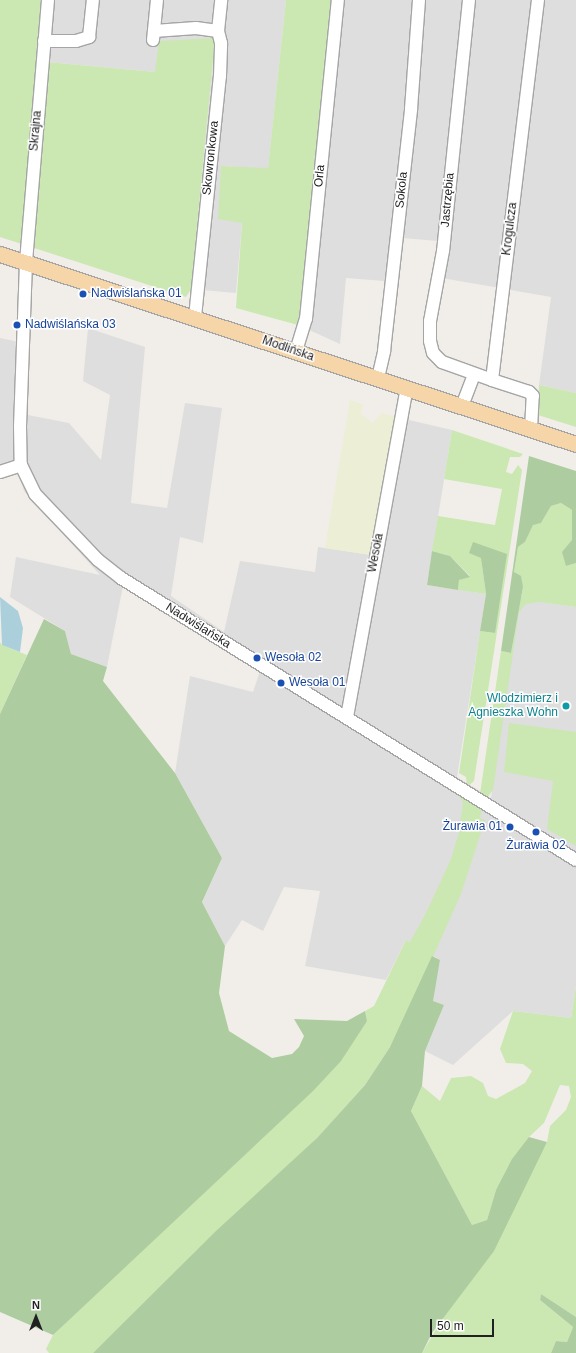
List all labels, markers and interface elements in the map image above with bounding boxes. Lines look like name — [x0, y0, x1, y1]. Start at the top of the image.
street label: Skrajna — [27, 110, 45, 152]
street label: Skowronkowa — [200, 120, 222, 196]
street label: Orla — [312, 164, 328, 188]
street label: Sokola — [393, 171, 411, 209]
street label: Jastrzębia — [438, 172, 458, 228]
street label: Krogulcza — [500, 202, 520, 256]
place label: Nadwiślańska 01 — [91, 287, 182, 301]
marker: Nadwiślańska 01 — [78, 289, 88, 299]
place label: Nadwiślańska 03 — [25, 318, 116, 332]
marker: Nadwiślańska 03 — [12, 320, 22, 330]
street label: Modlińska — [260, 333, 316, 365]
street label: Wesoła — [365, 532, 387, 574]
street label: Nadwiślańska — [163, 600, 233, 652]
place label: Wesoła 02 — [265, 651, 321, 665]
marker: Wesoła 02 — [252, 653, 262, 663]
place label: Wesoła 01 — [289, 676, 345, 690]
marker: Wesoła 01 — [276, 678, 286, 688]
place label: Wlodzimierz i Agnieszka Wohn — [468, 692, 558, 720]
marker: Wlodzimierz i Agnieszka Wohn — [561, 701, 571, 711]
place label: Żurawia 01 — [443, 820, 502, 834]
marker: Żurawia 01 — [505, 822, 515, 832]
marker: Żurawia 02 — [531, 827, 541, 837]
place label: Żurawia 02 — [506, 839, 566, 853]
north arrow — [16, 1297, 56, 1337]
text: N — [32, 1299, 40, 1311]
scale bar — [432, 1311, 496, 1337]
text: 50 m — [437, 1319, 464, 1333]

